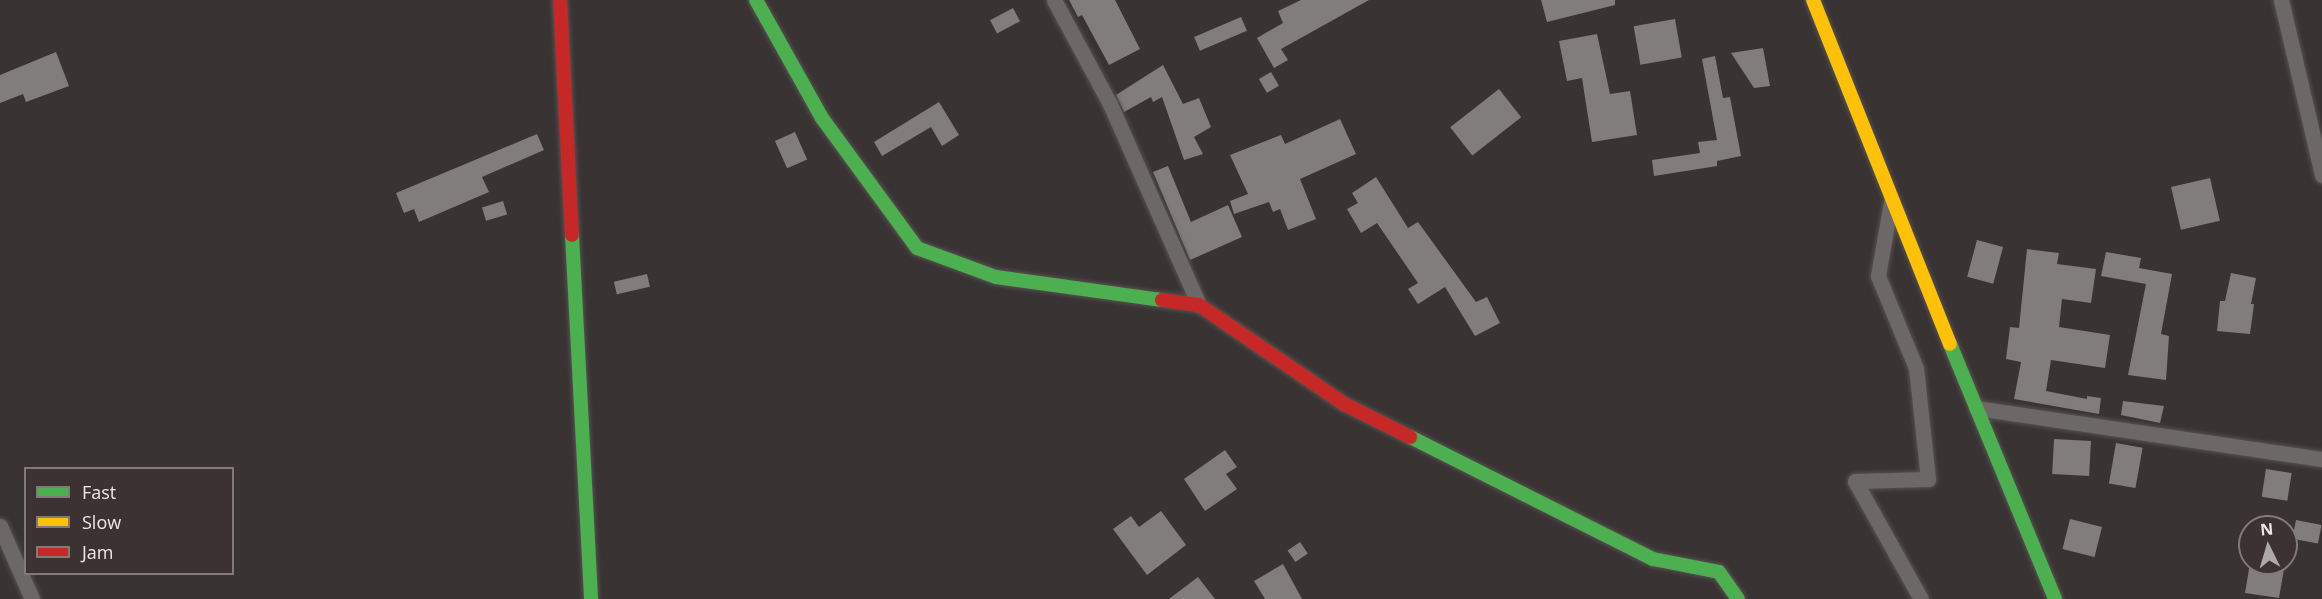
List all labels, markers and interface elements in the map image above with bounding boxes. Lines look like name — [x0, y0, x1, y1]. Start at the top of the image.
legend — [24, 467, 234, 575]
text: Fast — [82, 480, 116, 504]
text: Slow — [82, 510, 121, 534]
north arrow — [2238, 515, 2298, 575]
text: N — [2259, 518, 2274, 541]
text: Jam — [82, 540, 114, 564]

